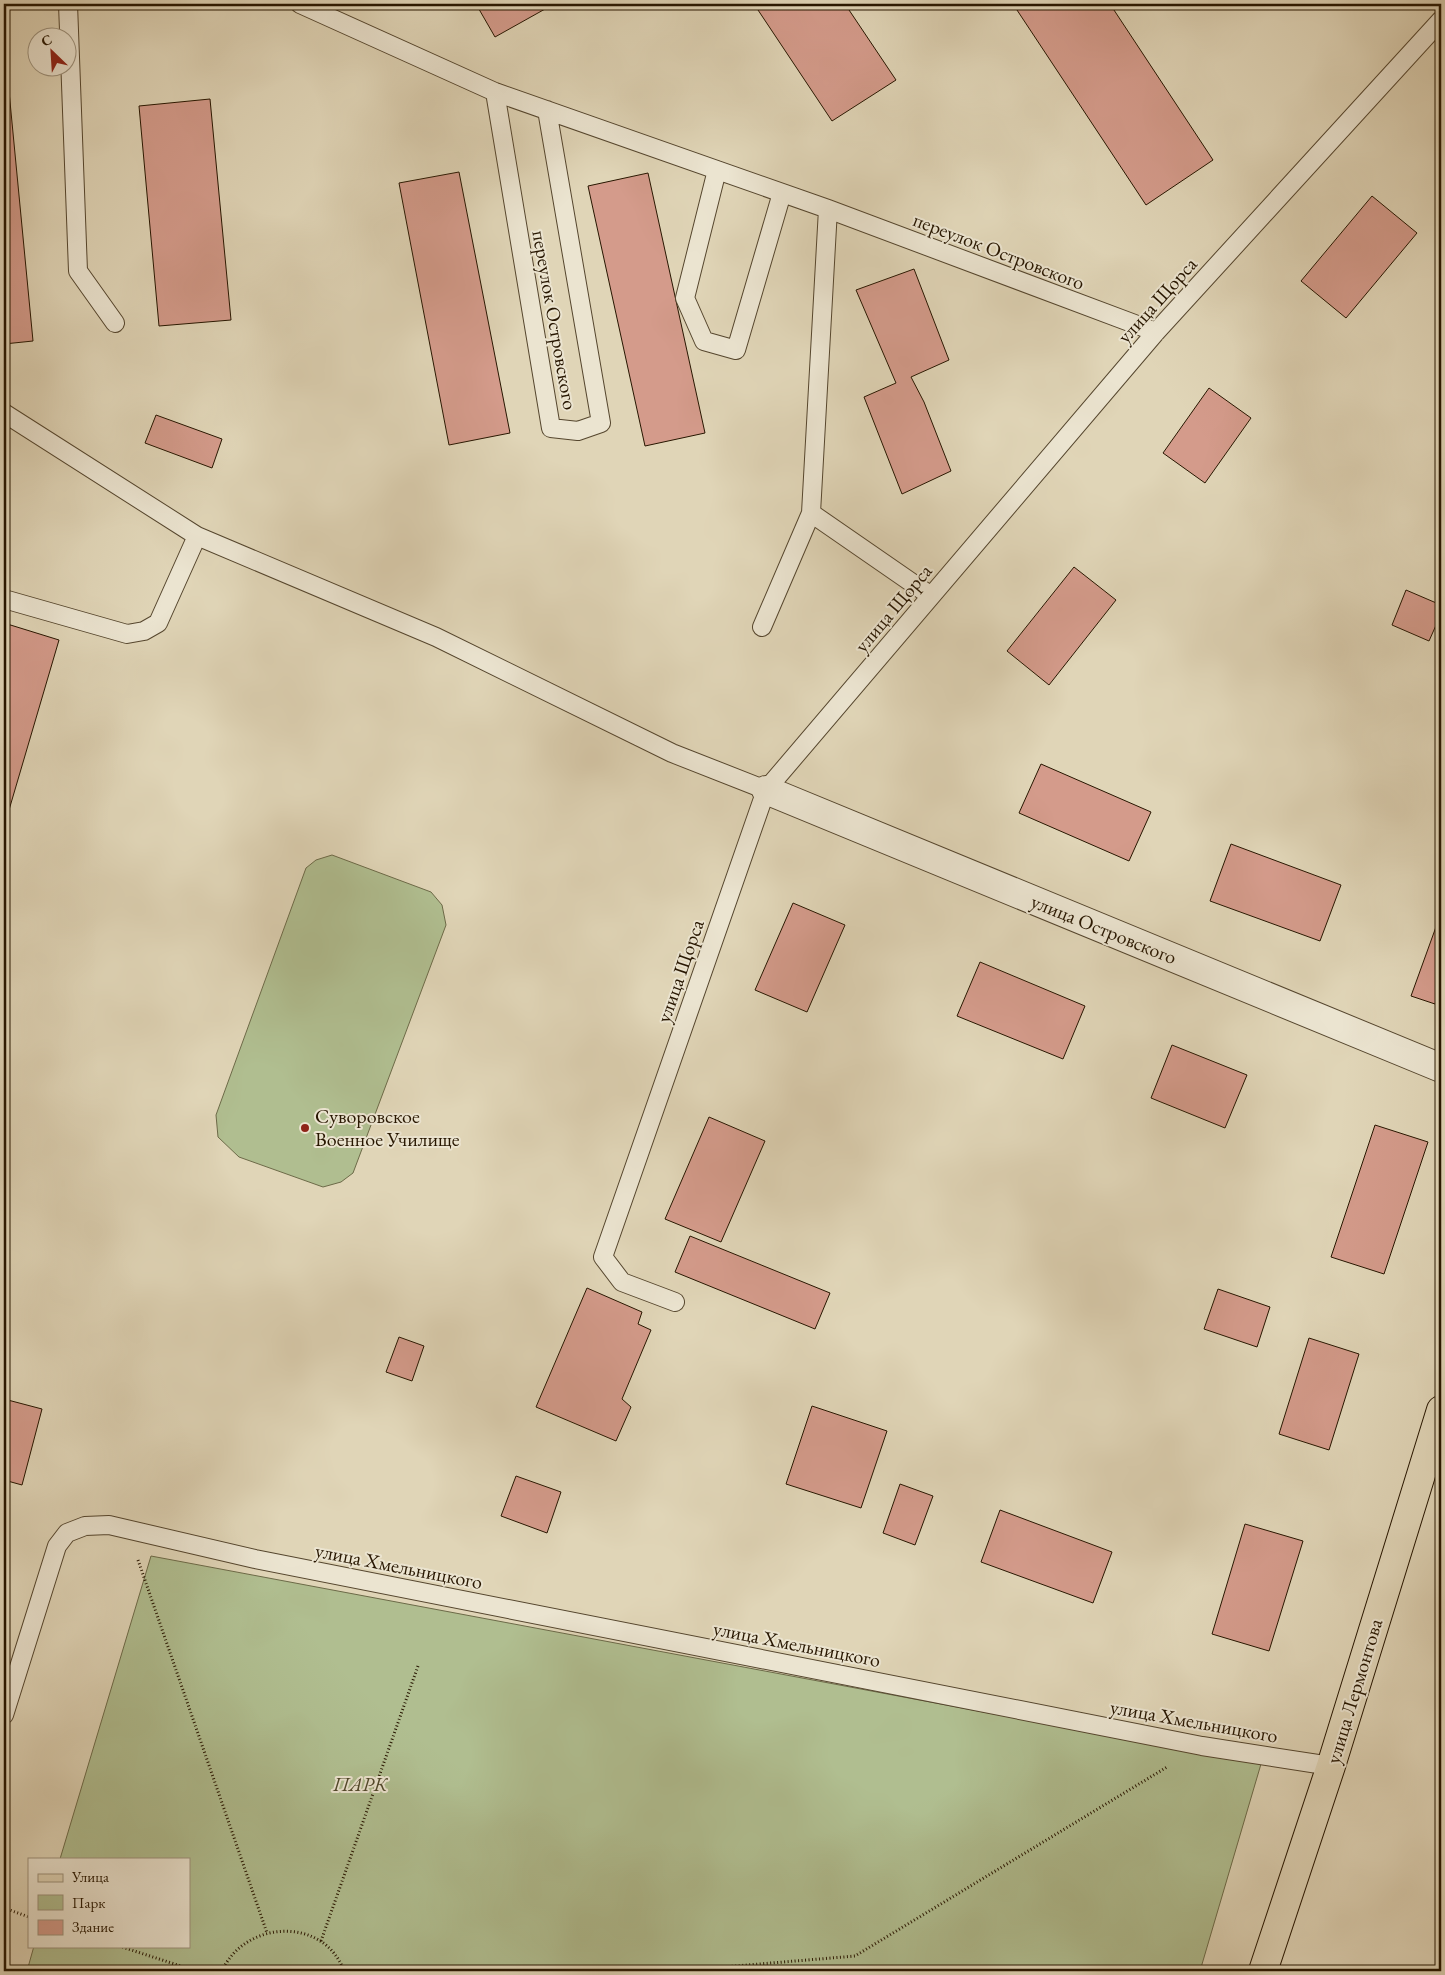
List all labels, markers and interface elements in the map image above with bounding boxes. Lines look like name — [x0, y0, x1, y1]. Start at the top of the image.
north arrow — [28, 28, 78, 78]
text: С — [38, 30, 55, 50]
street label: переулок Островского — [910, 206, 1089, 296]
street label: переулок Островского — [526, 228, 584, 412]
street label: улица Щорса — [1111, 251, 1203, 349]
street label: улица Щорса — [848, 558, 938, 658]
street label: улица Островского — [1027, 888, 1181, 970]
street label: улица Щорса — [650, 916, 710, 1026]
place label: Суворовское Военное Училище — [315, 1103, 460, 1152]
marker: Суворовское Военное Училище — [299, 1122, 311, 1134]
street label: улица Хмельницкого — [313, 1537, 485, 1595]
street label: улица Хмельницкого — [711, 1615, 883, 1673]
street label: улица Лермонтова — [1320, 1615, 1388, 1767]
street label: улица Хмельницкого — [1108, 1693, 1280, 1749]
park label: ПАРК — [332, 1771, 388, 1797]
legend — [28, 1858, 190, 1948]
text: Улица — [71, 1867, 109, 1886]
text: Парк — [72, 1893, 105, 1912]
text: Здание — [72, 1917, 114, 1936]

